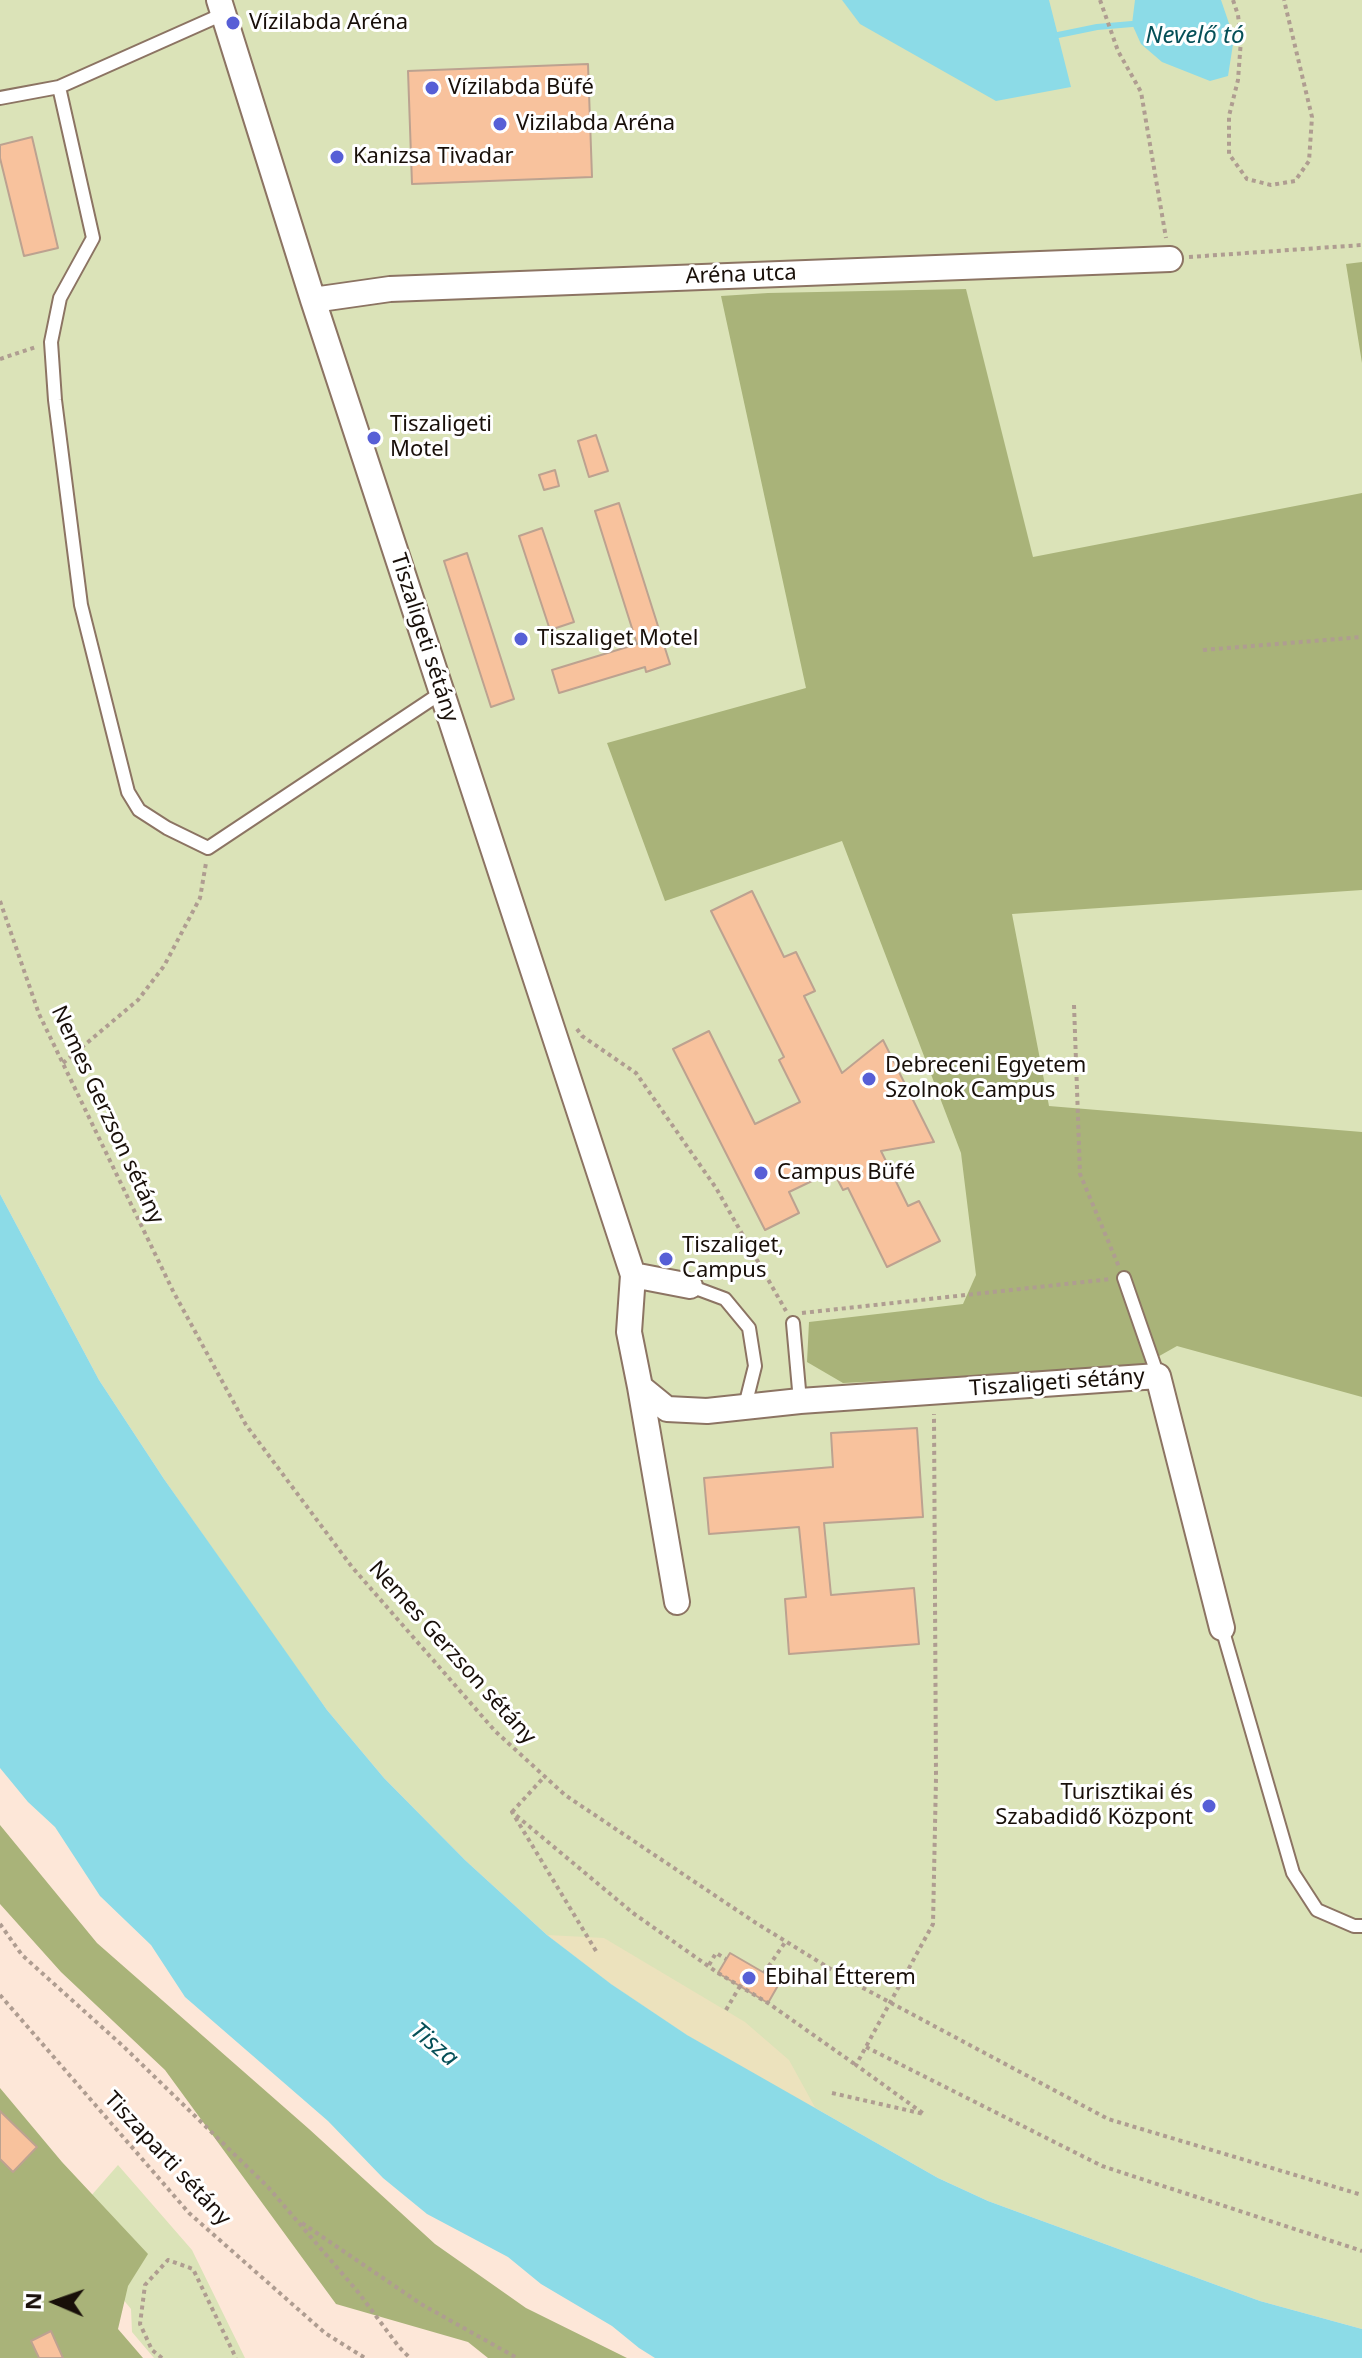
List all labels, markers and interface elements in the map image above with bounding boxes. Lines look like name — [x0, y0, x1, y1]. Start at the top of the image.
place label: Vízilabda Aréna — [249, 10, 408, 36]
marker: Vízilabda Aréna — [224, 14, 242, 32]
water label: Nevelő tó — [1145, 22, 1245, 50]
place label: Vízilabda Büfé — [448, 75, 594, 101]
marker: Vízilabda Büfé — [423, 79, 441, 97]
place label: Vizilabda Aréna — [516, 111, 675, 137]
marker: Vizilabda Aréna — [491, 115, 509, 133]
place label: Kanizsa Tivadar — [353, 144, 514, 170]
marker: Kanizsa Tivadar — [328, 148, 346, 166]
street label: Aréna utca — [685, 260, 797, 290]
place label: Tiszaligeti Motel — [390, 412, 492, 464]
marker: Tiszaligeti Motel — [365, 429, 383, 447]
street label: Tiszaligeti sétány — [384, 550, 464, 726]
place label: Tiszaliget Motel — [537, 626, 698, 652]
marker: Tiszaliget Motel — [512, 630, 530, 648]
street label: Nemes Gerzson sétány — [45, 1002, 169, 1228]
place label: Debreceni Egyetem Szolnok Campus — [885, 1053, 1086, 1104]
marker: Debreceni Egyetem Szolnok Campus — [860, 1070, 878, 1088]
place label: Campus Büfé — [777, 1160, 915, 1186]
marker: Campus Büfé — [752, 1164, 770, 1182]
place label: Tiszaliget, Campus — [682, 1233, 784, 1284]
marker: Tiszaliget, Campus — [657, 1250, 675, 1268]
street label: Tiszaligeti sétány — [968, 1364, 1146, 1402]
street label: Nemes Gerzson sétány — [363, 1556, 541, 1750]
place label: Turisztikai és Szabadidő Központ — [995, 1780, 1193, 1832]
marker: Turisztikai és Szabadidő Központ — [1200, 1797, 1218, 1815]
place label: Ebihal Étterem — [765, 1965, 916, 1991]
marker: Ebihal Étterem — [740, 1969, 758, 1987]
water label: Tisza — [404, 2017, 464, 2073]
street label: Tiszaparti sétány — [98, 2087, 236, 2231]
north arrow — [16, 2262, 96, 2342]
text: N — [17, 2292, 47, 2311]

